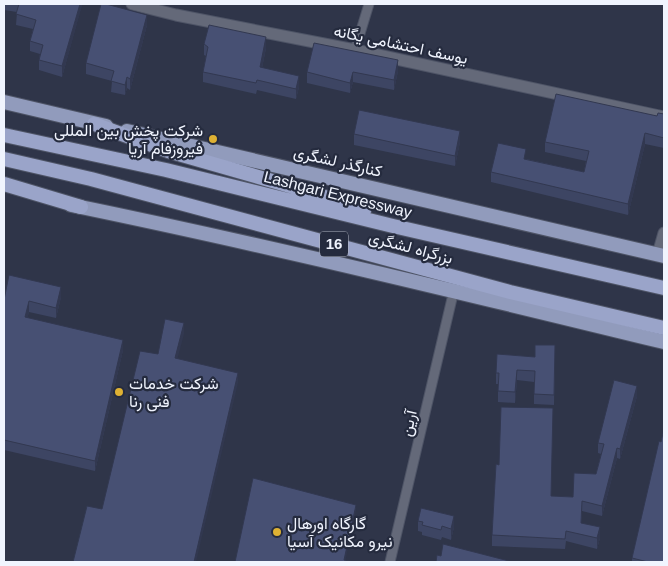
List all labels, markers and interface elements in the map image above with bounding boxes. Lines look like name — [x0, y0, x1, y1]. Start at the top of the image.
street label: یوسف احتشامی یگانه — [332, 22, 470, 69]
place label: شرکت پخش بین المللی فیروزفام آریا — [54, 122, 203, 159]
marker: شرکت پخش بین المللی فیروزفام آریا — [207, 133, 219, 145]
street label: کنارگذر لشگری — [292, 143, 384, 182]
street label: Lashgari Expressway — [262, 168, 414, 221]
street label: بزرگراه لشگری — [367, 228, 455, 269]
road number: 16 — [320, 232, 348, 256]
place label: شرکت خدمات فنی رنا — [129, 375, 219, 412]
marker: شرکت خدمات فنی رنا — [113, 386, 125, 398]
street label: آرین — [397, 407, 422, 438]
place label: گارگاه اورهال نیرو مکانیک آسیا — [287, 515, 393, 552]
marker: گارگاه اورهال نیرو مکانیک آسیا — [271, 526, 283, 538]

